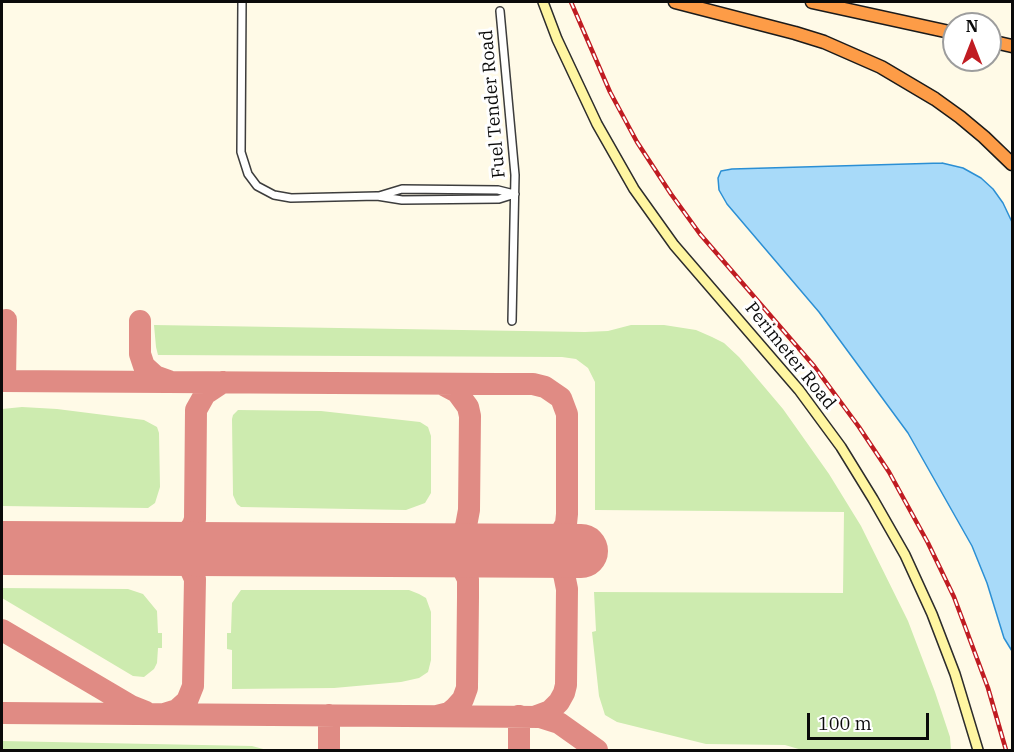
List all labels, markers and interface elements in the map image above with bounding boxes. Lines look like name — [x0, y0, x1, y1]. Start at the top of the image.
north arrow — [942, 12, 1002, 72]
text: N — [966, 16, 978, 36]
street label: Fuel Tender Road — [476, 29, 510, 179]
street label: Perimeter Road — [740, 298, 840, 414]
scale bar — [810, 701, 932, 739]
text: 100 m — [818, 712, 872, 735]

